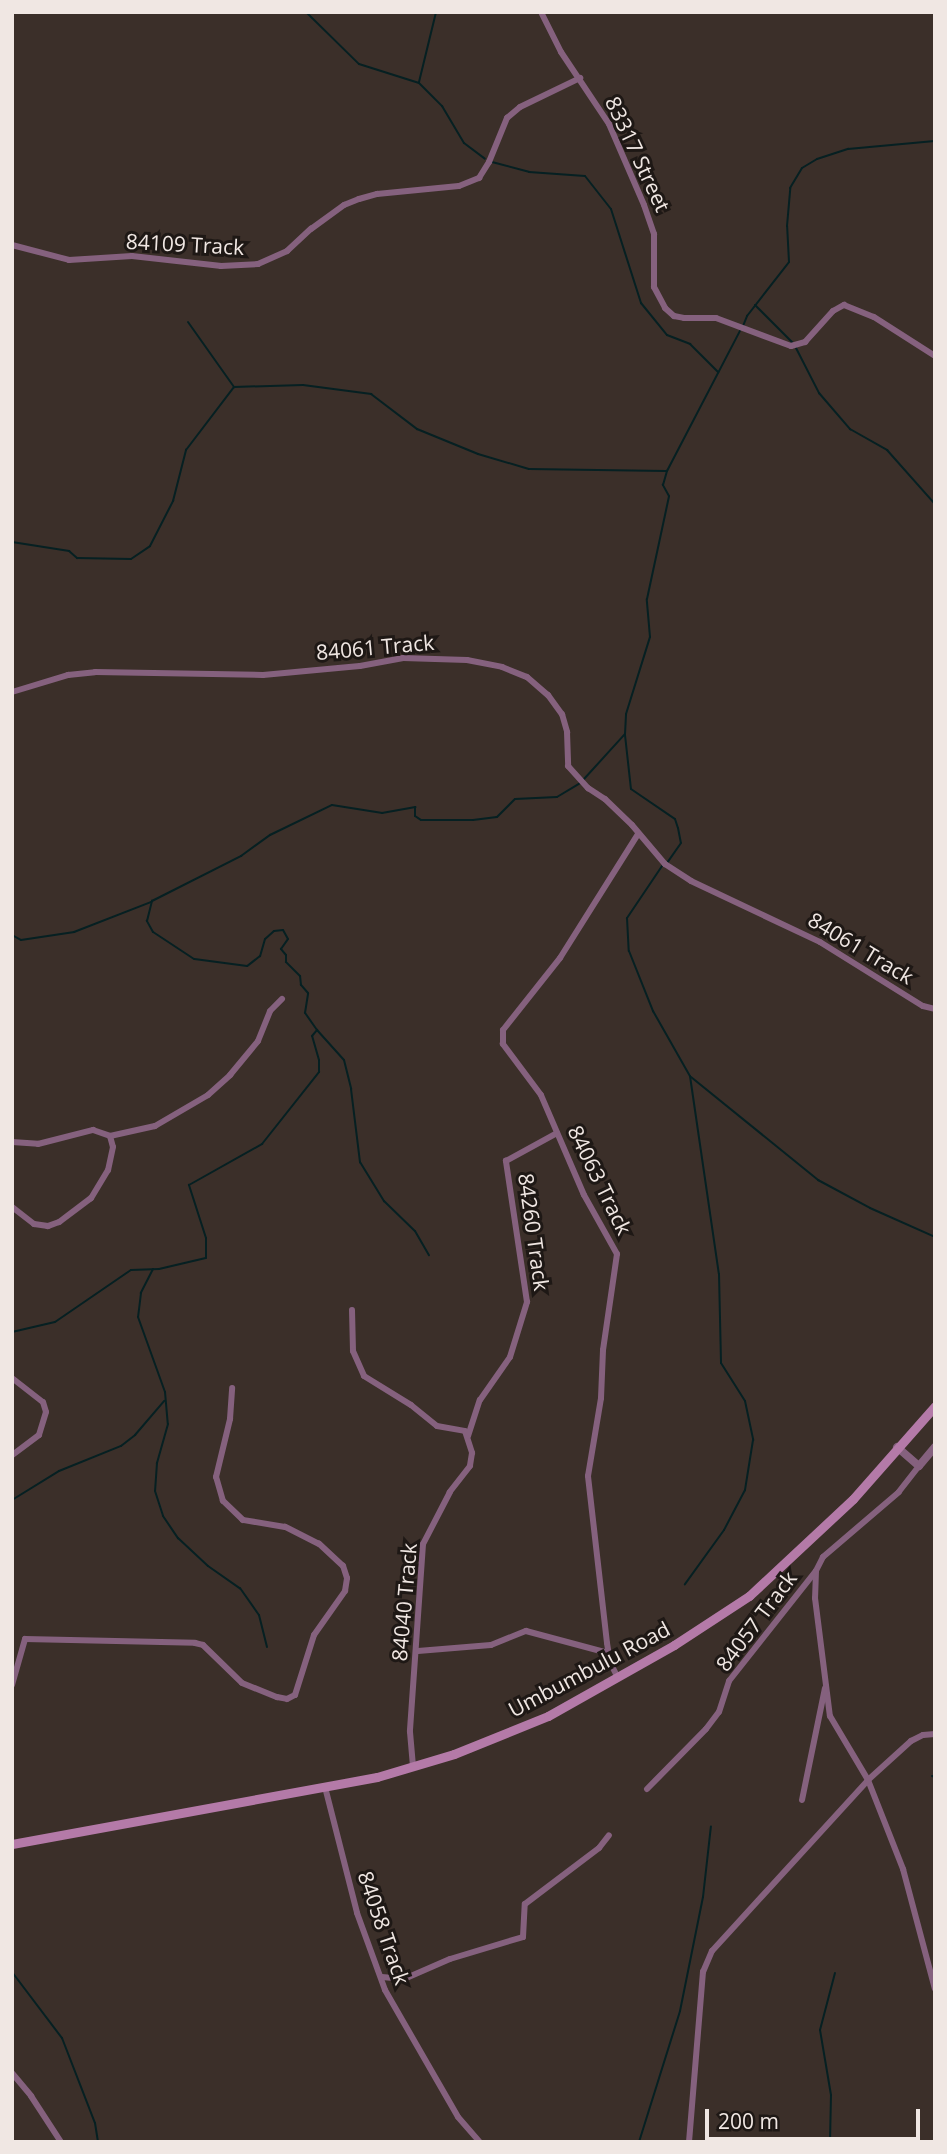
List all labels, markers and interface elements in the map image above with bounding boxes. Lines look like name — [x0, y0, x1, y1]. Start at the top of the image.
street label: 83317 Street — [600, 92, 676, 216]
street label: 84109 Track — [125, 228, 245, 260]
street label: 84061 Track — [315, 629, 435, 665]
street label: 84061 Track — [804, 907, 918, 989]
street label: 84063 Track — [563, 1121, 637, 1239]
street label: 84260 Track — [513, 1172, 555, 1292]
street label: 84040 Track — [386, 1542, 422, 1662]
street label: 84057 Track — [710, 1566, 802, 1676]
street label: Umbumbulu Road — [504, 1616, 674, 1722]
street label: 84058 Track — [353, 1868, 415, 1988]
scale bar — [709, 2094, 924, 2138]
text: 200 m — [718, 2107, 779, 2135]

